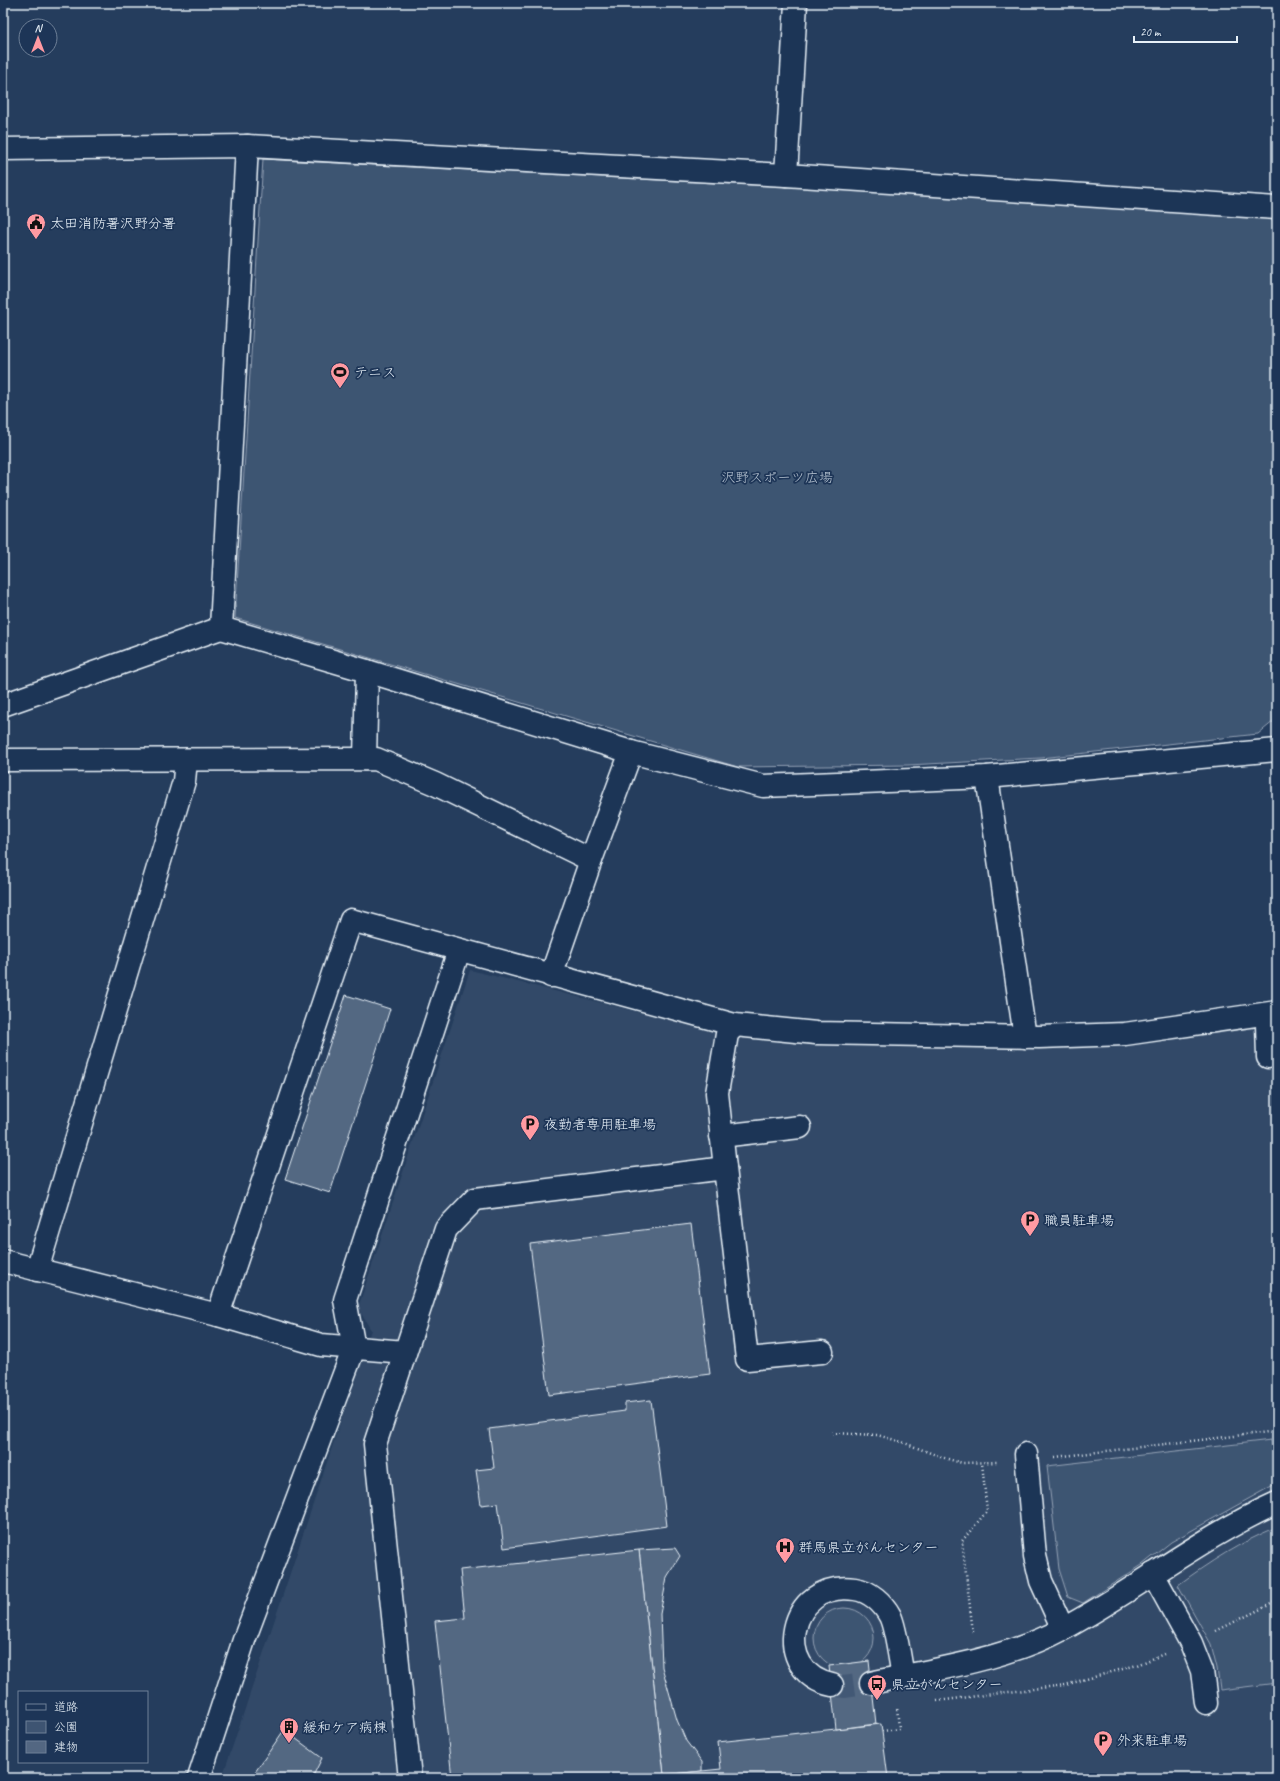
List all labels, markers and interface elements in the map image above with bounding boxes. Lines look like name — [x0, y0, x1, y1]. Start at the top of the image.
north arrow — [18, 18, 58, 58]
scale bar — [1134, 18, 1237, 44]
text: N — [35, 21, 44, 35]
text: 20 m — [1140, 24, 1162, 40]
public building icon: 太田消防署沢野分署 — [25, 212, 47, 240]
place label: 太田消防署沢野分署 — [50, 215, 176, 232]
sports icon: テニス — [329, 361, 351, 389]
place label: テニス — [354, 364, 396, 381]
park label: 沢野スポーツ広場 — [721, 469, 833, 486]
parking icon: 夜勤者専用駐車場 — [519, 1113, 541, 1141]
place label: 夜勤者専用駐車場 — [544, 1116, 656, 1133]
parking icon: 職員駐車場 — [1019, 1209, 1041, 1237]
place label: 職員駐車場 — [1044, 1212, 1114, 1229]
hospital icon: 群馬県立がんセンター — [774, 1536, 796, 1564]
place label: 群馬県立がんセンター — [799, 1539, 938, 1556]
bus stop icon: 県立がんセンター — [866, 1673, 888, 1701]
place label: 県立がんセンター — [891, 1676, 1002, 1693]
legend — [18, 1691, 148, 1763]
text: 道路 — [54, 1699, 78, 1715]
building icon: 緩和ケア病棟 — [278, 1716, 300, 1744]
text: 公園 — [54, 1719, 78, 1735]
place label: 緩和ケア病棟 — [303, 1719, 388, 1736]
parking icon: 外来駐車場 — [1092, 1729, 1114, 1757]
place label: 外来駐車場 — [1117, 1732, 1187, 1749]
text: 建物 — [54, 1739, 78, 1755]

